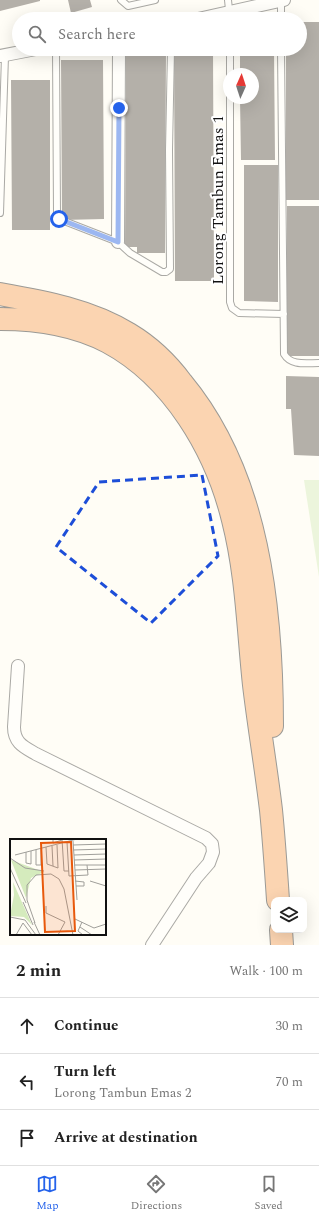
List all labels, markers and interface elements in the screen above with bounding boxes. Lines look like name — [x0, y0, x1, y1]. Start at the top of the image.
search box — [12, 12, 307, 56]
icon: search — [26, 23, 48, 45]
text: Search here — [58, 23, 136, 46]
north arrow — [223, 68, 259, 104]
route end — [110, 99, 128, 117]
street label: Lorong Tambun Emas 1 — [206, 115, 230, 285]
route start — [50, 210, 68, 228]
inset map — [10, 839, 106, 935]
map controls — [271, 897, 307, 933]
button: layers — [271, 897, 307, 933]
text: 2 min — [16, 958, 61, 984]
text: Walk · 100 m — [229, 961, 303, 981]
text: Continue — [54, 1014, 119, 1037]
icon: ahead — [16, 1015, 38, 1037]
text: 30 m — [276, 1016, 303, 1036]
text: Turn left — [54, 1060, 116, 1083]
icon: left — [16, 1071, 38, 1093]
text: 70 m — [276, 1072, 303, 1092]
text: Lorong Tambun Emas 2 — [54, 1083, 192, 1103]
text: Arrive at destination — [54, 1126, 198, 1149]
icon: arrive — [16, 1127, 38, 1149]
tab: Map — [36, 1173, 58, 1214]
tab: Directions — [131, 1173, 182, 1214]
tab: Saved — [255, 1173, 283, 1214]

